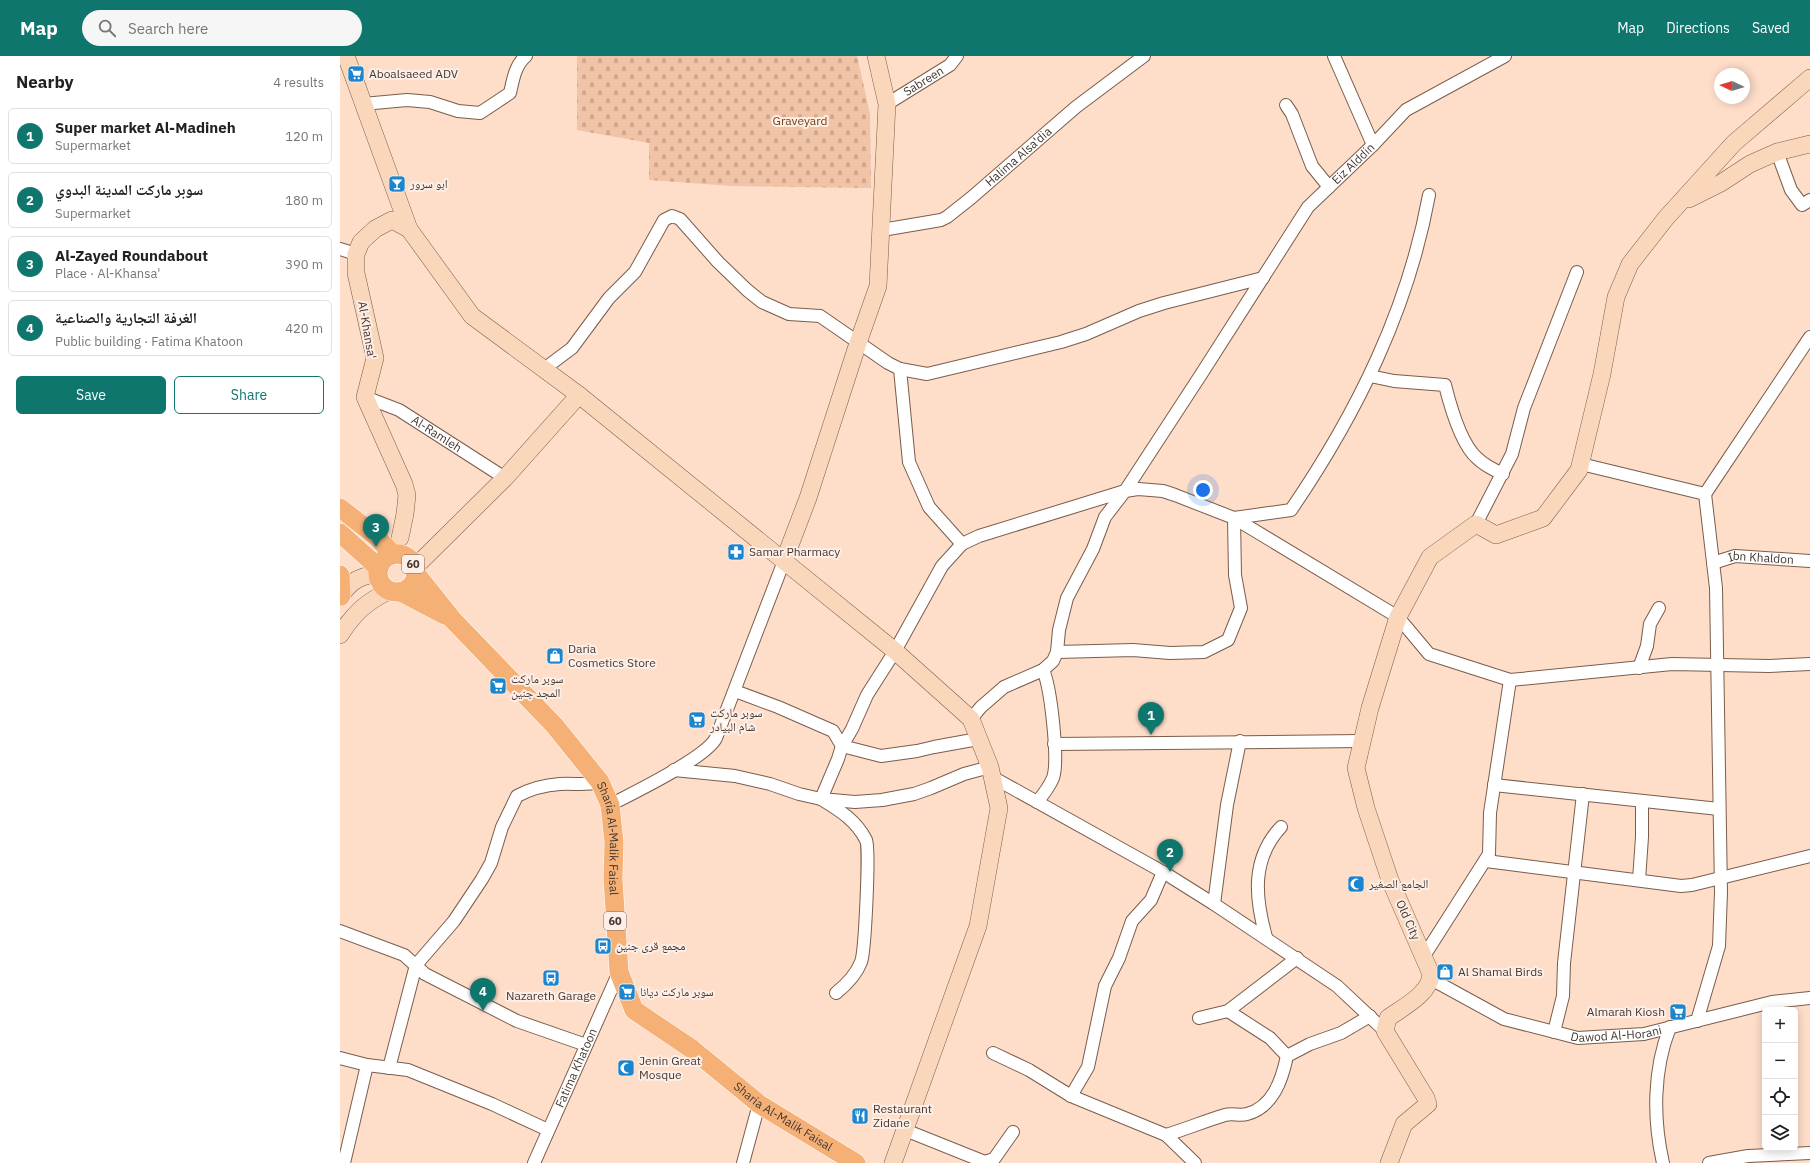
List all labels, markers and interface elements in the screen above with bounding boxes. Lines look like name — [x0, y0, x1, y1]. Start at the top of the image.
search box — [82, 10, 362, 46]
text: Map — [20, 16, 58, 40]
icon: search — [96, 17, 118, 39]
text: Search here — [128, 19, 208, 38]
text: Map — [1617, 19, 1644, 37]
text: Directions — [1666, 19, 1730, 37]
text: Saved — [1752, 19, 1790, 37]
street label: Sabreen — [900, 63, 946, 99]
supermarket icon: Aboalsaeed ADV — [346, 64, 366, 84]
place label: Aboalsaeed ADV — [369, 66, 459, 81]
north arrow — [1714, 68, 1750, 104]
text: Nearby — [16, 71, 74, 93]
text: 4 results — [273, 74, 324, 91]
park label: Graveyard — [773, 113, 827, 128]
text: Super market Al-Madineh — [55, 118, 236, 137]
street label: Halima Alsa'dia — [982, 123, 1055, 189]
text: 1 — [26, 128, 34, 145]
text: 120 m — [285, 128, 323, 145]
text: Supermarket — [55, 137, 131, 154]
street label: Eiz Alddin — [1329, 140, 1377, 187]
bar icon: ابو سرور — [387, 174, 407, 194]
place label: ابو سرور — [409, 176, 448, 191]
text: سوبر ماركت المدينة البدوي — [55, 180, 203, 199]
text: 2 — [26, 192, 34, 209]
text: 180 m — [285, 192, 323, 209]
text: Supermarket — [55, 205, 131, 222]
text: Al-Zayed Roundabout — [55, 246, 208, 265]
text: 3 — [26, 256, 34, 273]
text: 390 m — [285, 256, 323, 273]
text: Place · Al-Khansa' — [55, 265, 160, 282]
street label: Al-Khansa' — [355, 300, 380, 360]
text: الغرفة التجارية والصناعية — [55, 308, 197, 327]
text: 4 — [26, 320, 34, 337]
text: 420 m — [285, 320, 323, 337]
text: Public building · Fatima Khatoon — [55, 333, 243, 350]
button: Save — [16, 376, 166, 414]
button: Share — [174, 376, 324, 414]
street label: Al-Ramleh — [409, 412, 465, 455]
your location — [1193, 480, 1213, 500]
pin: 3 — [363, 514, 389, 547]
pharmacy icon: Samar Pharmacy — [726, 542, 746, 562]
place label: Samar Pharmacy — [749, 544, 840, 559]
street label: Ibn Khaldon — [1726, 548, 1794, 567]
road number: 60 — [402, 555, 424, 573]
place label: Daria Cosmetics Store — [568, 641, 656, 670]
shop icon: Daria Cosmetics Store — [545, 646, 565, 666]
place label: سوبر ماركت المجد جنين — [511, 671, 564, 700]
supermarket icon: سوبر ماركت المجد جنين — [488, 676, 508, 696]
pin: 1 — [1138, 702, 1164, 735]
place label: سوبر ماركت شام البيادر — [709, 705, 763, 735]
supermarket icon: سوبر ماركت شام البيادر — [687, 710, 707, 730]
street label: Sharia Al-Malik Faisal — [594, 779, 622, 896]
pin: 2 — [1157, 839, 1183, 872]
mosque icon: الجامع الصغير — [1346, 874, 1366, 894]
place label: الجامع الصغير — [1368, 876, 1428, 891]
street label: Old City — [1393, 897, 1424, 942]
road number: 60 — [604, 912, 626, 930]
bus stop icon: مجمع قرى جنين — [593, 936, 613, 956]
place label: مجمع قرى جنين — [616, 938, 686, 953]
shop icon: Al Shamal Birds — [1435, 962, 1455, 982]
place label: Al Shamal Birds — [1458, 964, 1543, 979]
bus stop icon: Nazareth Garage — [541, 968, 561, 988]
pin: 4 — [470, 978, 496, 1011]
supermarket icon: سوبر ماركت ديانا — [617, 982, 637, 1002]
place label: سوبر ماركت ديانا — [640, 984, 714, 999]
place label: Nazareth Garage — [506, 988, 596, 1003]
supermarket icon: Almarah Kiosh — [1668, 1002, 1688, 1022]
place label: Almarah Kiosh — [1587, 1004, 1665, 1019]
map controls — [1762, 1007, 1798, 1151]
button: + — [1762, 1007, 1798, 1043]
street label: Dawod Al-Horani — [1569, 1022, 1663, 1045]
street label: Fatima Khatoon — [552, 1026, 600, 1110]
button: − — [1762, 1043, 1798, 1079]
place label: Jenin Great Mosque — [639, 1053, 701, 1082]
mosque icon: Jenin Great Mosque — [616, 1058, 636, 1078]
street label: Sharia Al-Malik Faisal — [731, 1078, 836, 1154]
button: locate — [1762, 1079, 1798, 1115]
place label: Restaurant Zidane — [873, 1101, 932, 1130]
restaurant icon: Restaurant Zidane — [850, 1106, 870, 1126]
button: layers — [1762, 1115, 1798, 1151]

